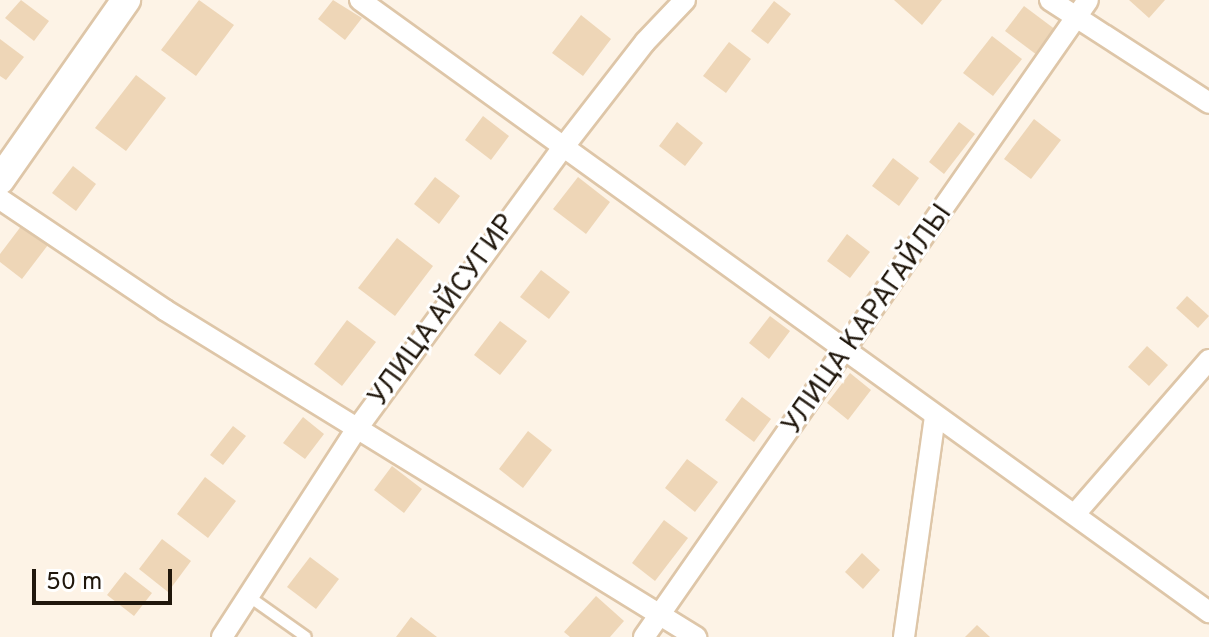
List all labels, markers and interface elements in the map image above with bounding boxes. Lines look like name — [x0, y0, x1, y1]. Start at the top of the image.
street label: УЛИЦА КАРАГАЙЛЫ — [776, 198, 960, 442]
street label: УЛИЦА АЙСУГИР — [361, 208, 525, 414]
scale bar — [36, 553, 176, 603]
text: 50 m — [46, 568, 102, 598]

